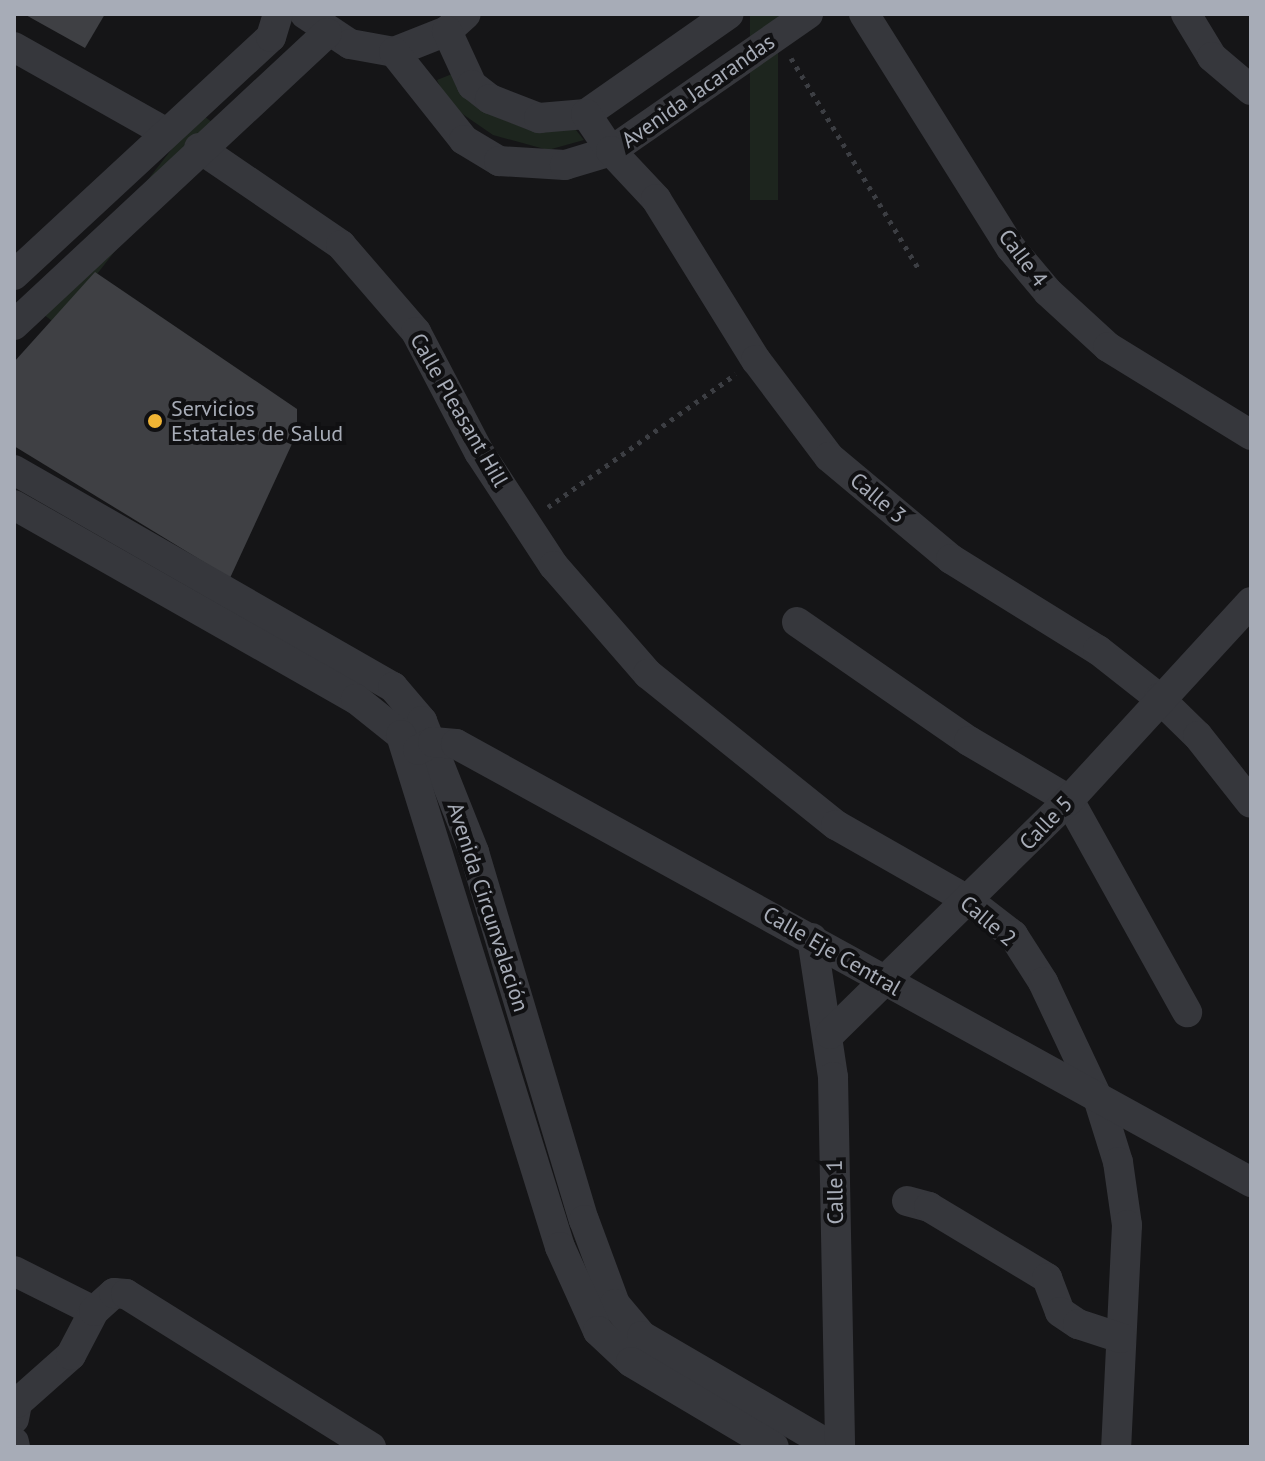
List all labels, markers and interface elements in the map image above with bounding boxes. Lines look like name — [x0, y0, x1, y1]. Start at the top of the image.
street label: Avenida Jacarandas — [616, 28, 780, 154]
street label: Calle 4 — [993, 224, 1053, 292]
street label: Calle Pleasant Hill — [404, 329, 514, 491]
place label: Servicios Estatales de Salud — [171, 395, 343, 446]
marker: Servicios Estatales de Salud — [146, 412, 164, 430]
street label: Calle 3 — [845, 467, 911, 529]
street label: Calle 5 — [1014, 790, 1078, 856]
street label: Avenida Circunvalación — [442, 799, 534, 1015]
street label: Calle 2 — [955, 890, 1021, 952]
street label: Calle Eje Central — [758, 901, 906, 1001]
street label: Calle 1 — [821, 1159, 849, 1225]

